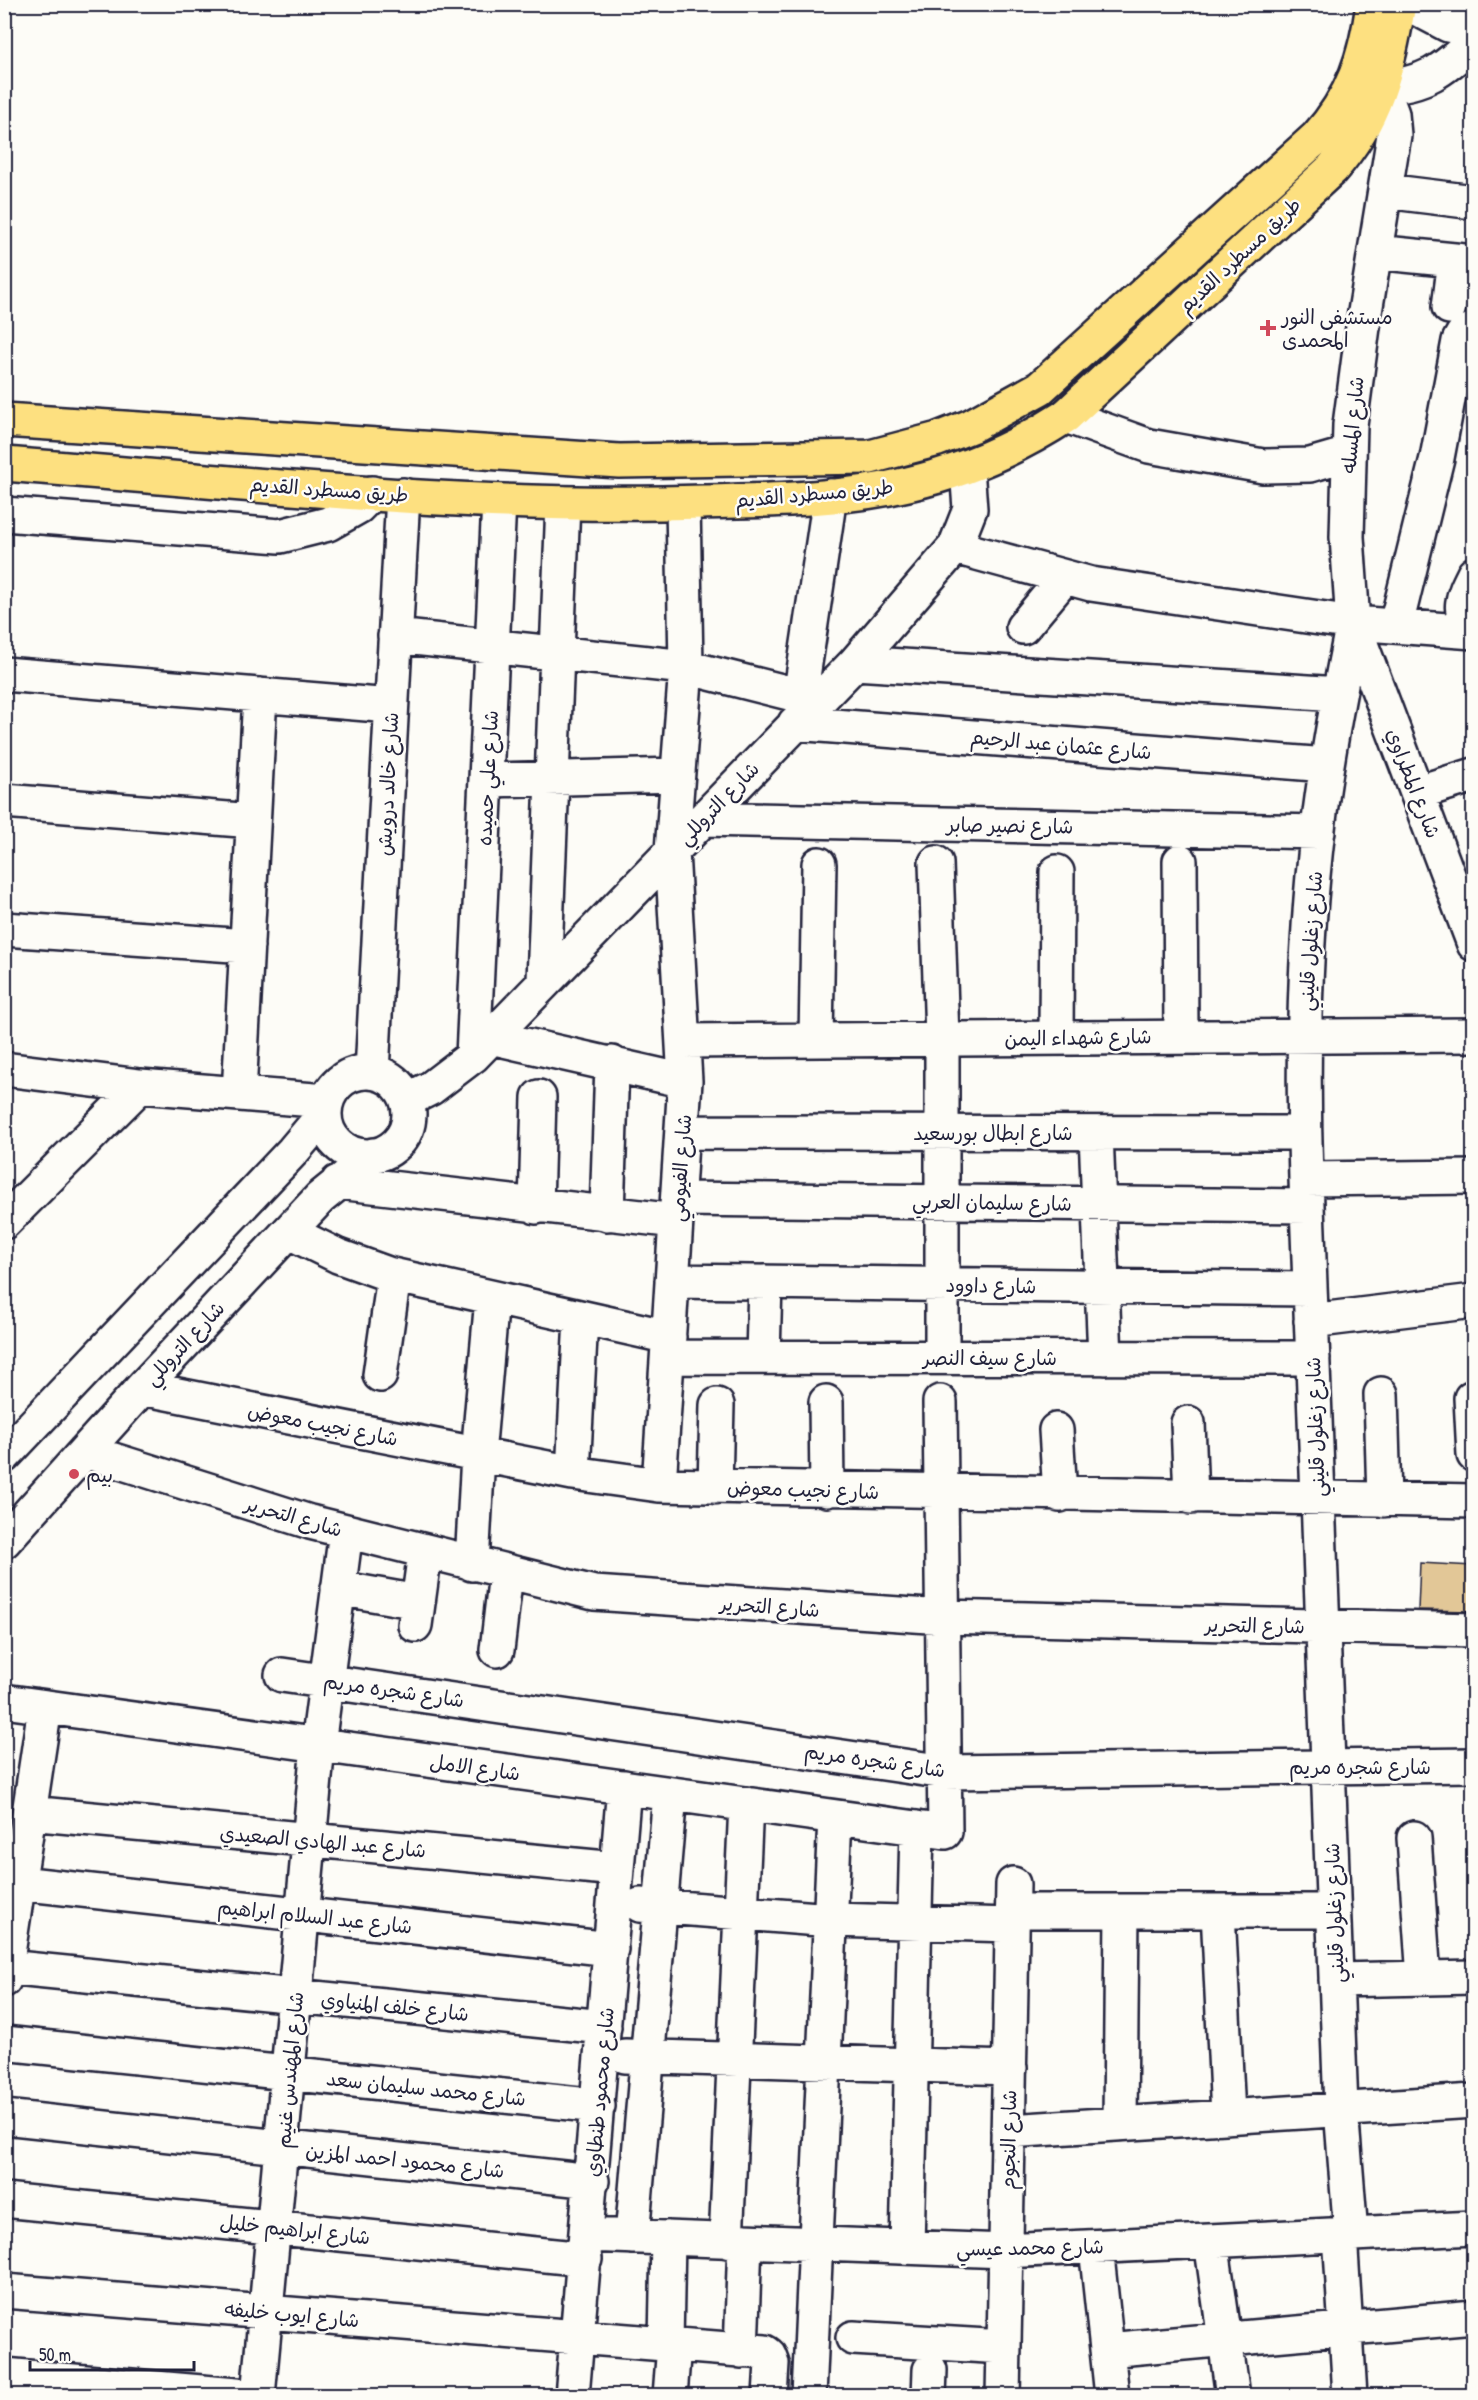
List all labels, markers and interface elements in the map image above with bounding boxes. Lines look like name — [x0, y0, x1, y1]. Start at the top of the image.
street label: طريق مسطرد القديم — [1172, 191, 1308, 321]
place label: مستشفى النور المحمدى — [1280, 303, 1393, 353]
marker: مستشفى النور المحمدى — [1259, 319, 1277, 337]
street label: شارع المسله — [1334, 375, 1371, 475]
street label: طريق مسطرد القديم — [248, 470, 409, 511]
street label: طريق مسطرد القديم — [734, 473, 895, 516]
street label: شارع علي حميده — [470, 709, 509, 847]
street label: شارع خالد درويش — [370, 711, 405, 857]
street label: شارع عثمان عبد الرحيم — [969, 723, 1153, 768]
street label: شارع المطراوي — [1379, 724, 1447, 843]
street label: شارع التروللي — [671, 755, 768, 854]
street label: شارع نصير صابر — [944, 810, 1074, 841]
street label: شارع زغلول قليني — [1292, 870, 1333, 1012]
street label: شارع شهداء اليمن — [1004, 1022, 1152, 1053]
street label: شارع الفيومي — [663, 1113, 702, 1223]
street label: شارع ابطال بورسعيد — [913, 1119, 1073, 1147]
street label: شارع سليمان العربي — [912, 1187, 1072, 1222]
street label: شارع داوود — [945, 1271, 1037, 1300]
street label: شارع التروللي — [138, 1295, 234, 1395]
street label: شارع سيف النصر — [921, 1344, 1057, 1372]
street label: شارع زغلول قليني — [1299, 1356, 1336, 1498]
street label: شارع نجيب معوض — [245, 1396, 400, 1453]
place label: بيم — [86, 1461, 113, 1490]
marker: بيم — [67, 1467, 81, 1481]
street label: شارع نجيب معوض — [726, 1473, 880, 1506]
street label: شارع التحرير — [240, 1489, 346, 1544]
street label: شارع التحرير — [717, 1589, 821, 1624]
street label: شارع التحرير — [1203, 1611, 1305, 1640]
street label: شارع شجره مريم — [322, 1667, 466, 1715]
street label: شارع شجره مريم — [803, 1737, 947, 1785]
street label: شارع الامل — [428, 1747, 522, 1788]
street label: شارع شجره مريم — [1289, 1753, 1431, 1782]
street label: شارع عبد الهادي الصعيدي — [219, 1819, 427, 1865]
street label: شارع زغلول قليني — [1318, 1842, 1355, 1984]
street label: شارع عبد السلام ابراهيم — [216, 1892, 414, 1942]
street label: شارع خلف المنياوي — [319, 1985, 470, 2029]
street label: شارع المهندس غنيم — [269, 1991, 311, 2150]
street label: شارع محمود طنطاوي — [578, 2006, 622, 2178]
street label: شارع محمد سليمان سعد — [325, 2064, 527, 2113]
street label: شارع النجوم — [994, 2090, 1025, 2190]
street label: شارع محمود احمد المزين — [304, 2136, 506, 2185]
street label: شارع ابراهيم خليل — [218, 2208, 371, 2252]
street label: شارع محمد عيسي — [956, 2232, 1104, 2267]
street label: شارع ايوب خليفه — [223, 2295, 361, 2334]
scale bar — [30, 2334, 194, 2372]
text: 50 m — [39, 2342, 71, 2367]

